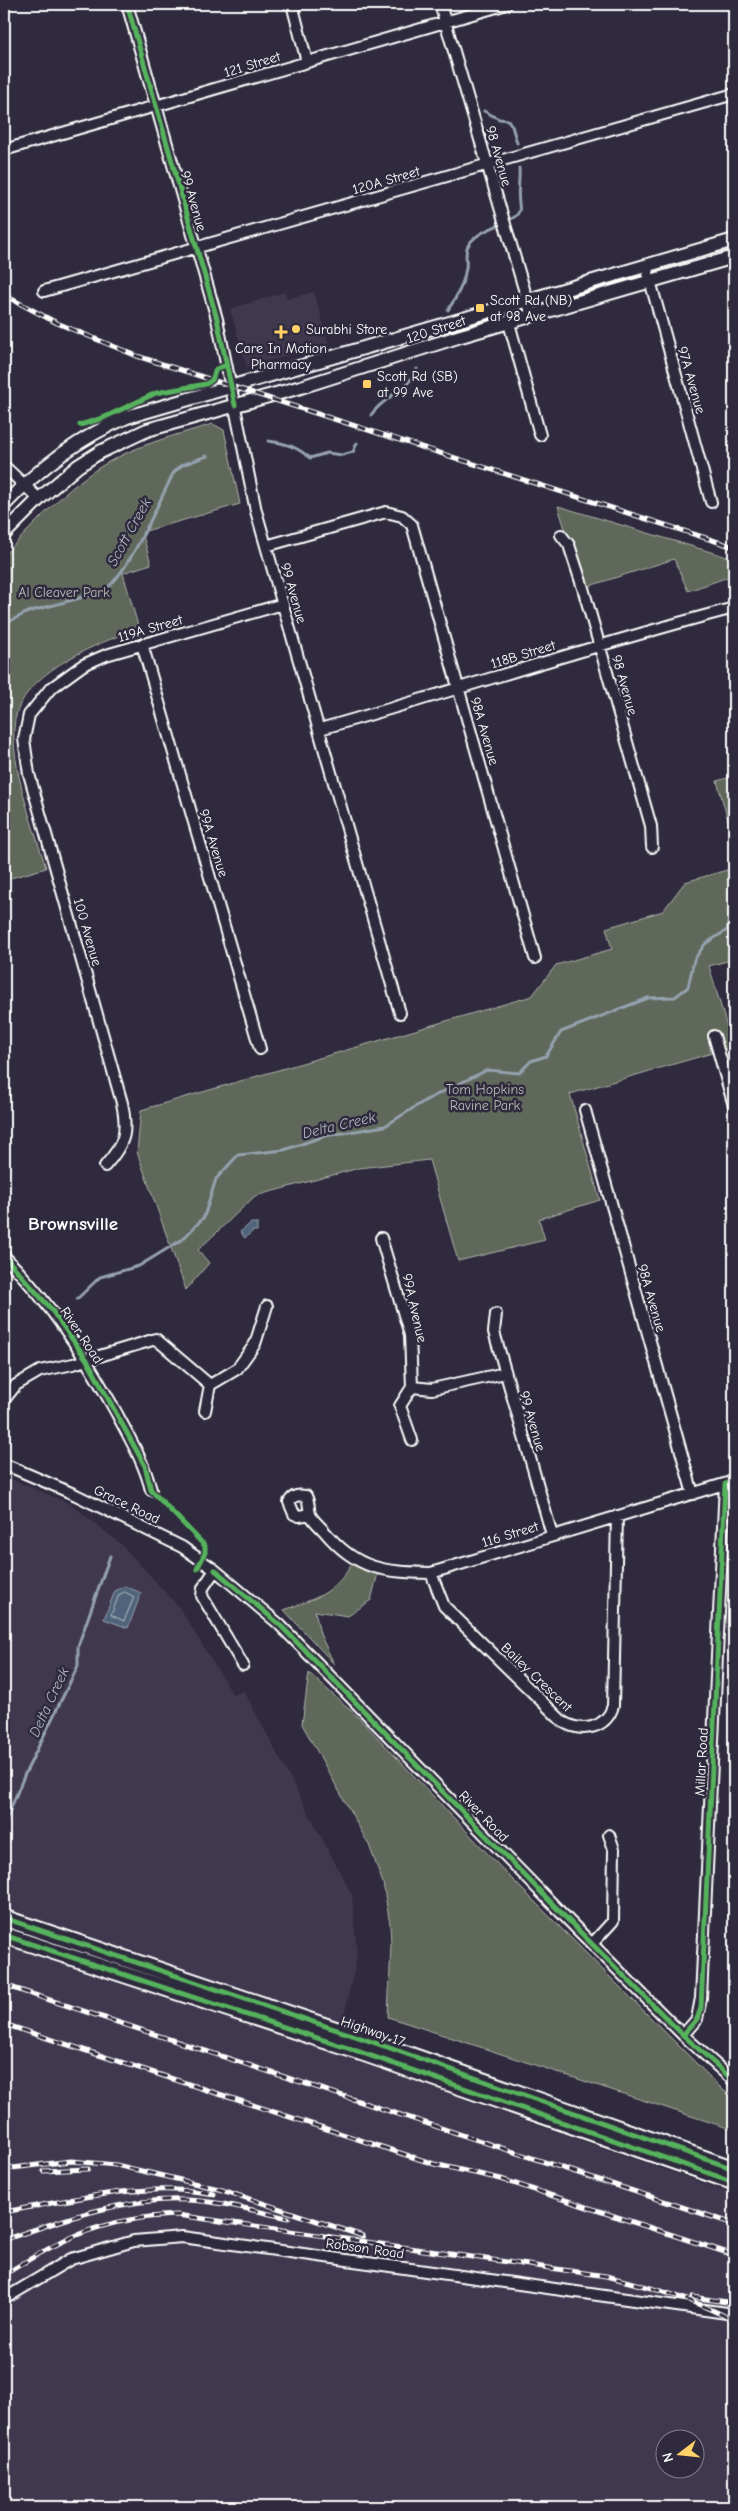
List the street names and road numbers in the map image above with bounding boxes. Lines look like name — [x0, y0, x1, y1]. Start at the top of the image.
street label: 121 Street — [222, 48, 283, 81]
street label: 98 Avenue — [482, 124, 515, 188]
street label: 120A Street — [351, 162, 423, 198]
street label: 99 Avenue — [177, 169, 210, 233]
street label: 120 Street — [404, 312, 469, 347]
street label: 97A Avenue — [674, 344, 709, 416]
street label: 99 Avenue — [277, 561, 310, 625]
street label: 119A Street — [116, 611, 185, 646]
street label: 118B Street — [489, 636, 558, 672]
street label: 98 Avenue — [608, 653, 641, 717]
street label: 98A Avenue — [467, 695, 502, 767]
street label: 99A Avenue — [195, 807, 232, 879]
street label: 100 Avenue — [70, 896, 105, 968]
street label: 98A Avenue — [634, 1262, 669, 1334]
street label: 99A Avenue — [398, 1272, 431, 1344]
street label: River Road — [56, 1304, 107, 1367]
street label: 99 Avenue — [516, 1389, 549, 1453]
street label: Grace Road — [91, 1481, 163, 1528]
street label: 116 Street — [480, 1518, 542, 1551]
street label: Bailey Crescent — [498, 1639, 576, 1716]
street label: Millar Road — [691, 1727, 712, 1797]
street label: River Road — [455, 1787, 512, 1845]
street label: Highway 17 — [339, 2013, 407, 2050]
street label: Robson Road — [325, 2235, 405, 2262]

